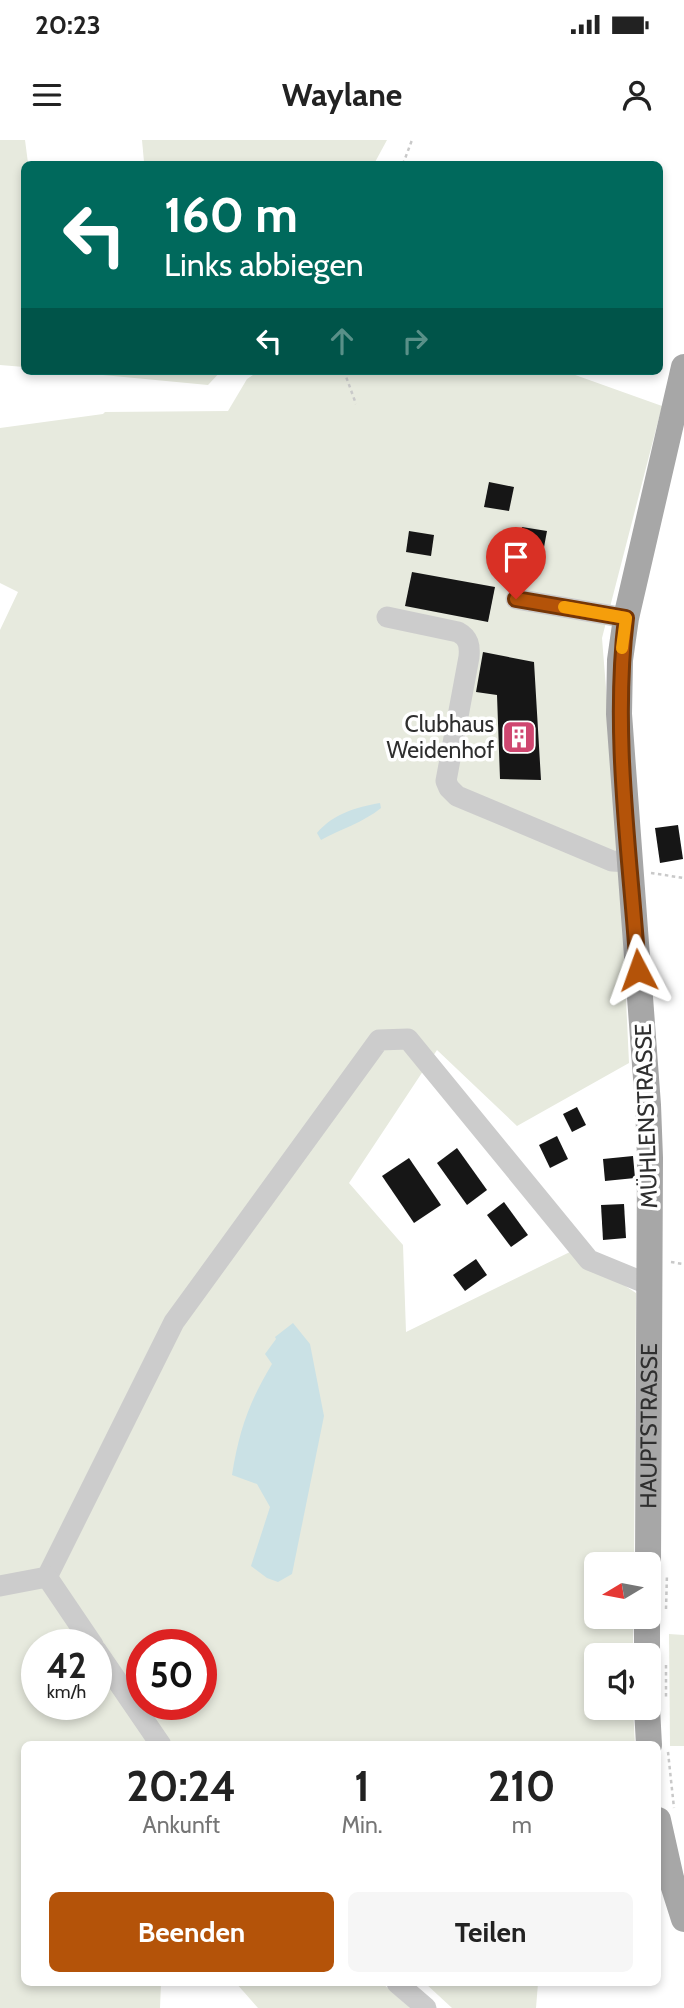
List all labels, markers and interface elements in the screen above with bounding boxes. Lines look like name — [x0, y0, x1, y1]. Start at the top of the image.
text: 20:23 — [35, 9, 101, 41]
text: Waylane — [282, 75, 402, 114]
icon: menu — [28, 76, 66, 114]
icon: person — [618, 76, 656, 114]
text: 160 m — [164, 185, 298, 244]
icon: left — [49, 189, 140, 280]
text: Links abbiegen — [164, 245, 364, 284]
icon: left — [250, 322, 288, 360]
icon: ahead — [323, 322, 361, 360]
icon: right — [396, 322, 434, 360]
pin — [486, 527, 546, 599]
icon: arrive — [497, 538, 535, 576]
place label: Clubhaus Weidenhof — [386, 710, 494, 764]
building icon: Clubhaus Weidenhof — [500, 718, 538, 756]
position arrow — [601, 933, 675, 1007]
street label: MÜHLENSTRASSE — [629, 1023, 663, 1209]
street label: HAUPTSTRASSE — [634, 1343, 663, 1509]
north arrow — [584, 1552, 662, 1629]
map controls — [584, 1552, 661, 1720]
speed limit sign: 50 — [126, 1629, 217, 1720]
button: sound — [584, 1643, 661, 1720]
text: 42 — [46, 1644, 87, 1687]
text: km/h — [47, 1681, 86, 1703]
text: 20:24 — [127, 1760, 236, 1812]
text: 1 — [354, 1760, 370, 1812]
text: 210 — [488, 1760, 555, 1812]
text: Ankunft — [143, 1811, 220, 1839]
text: Min. — [342, 1811, 383, 1839]
text: m — [512, 1811, 532, 1839]
button: Beenden — [49, 1892, 334, 1972]
button: Teilen — [348, 1892, 633, 1972]

